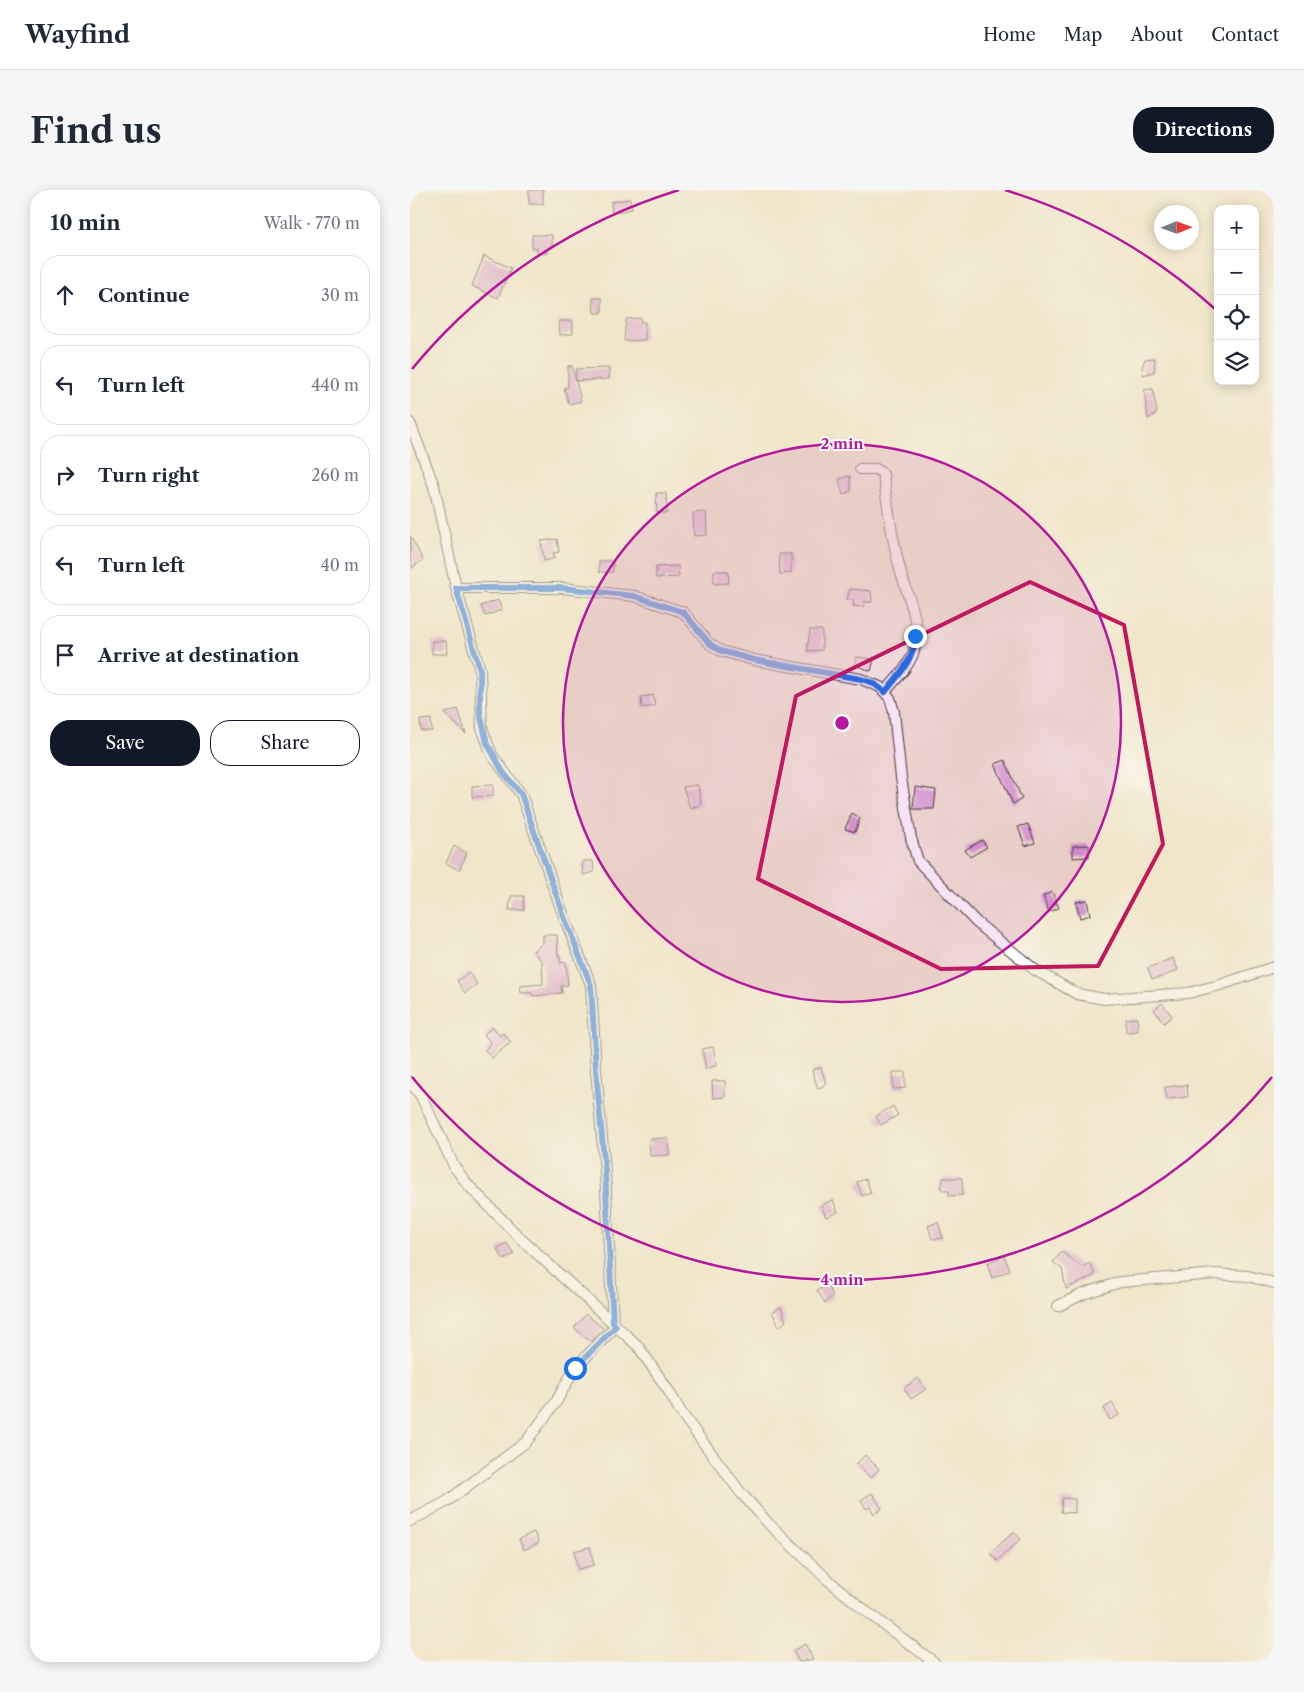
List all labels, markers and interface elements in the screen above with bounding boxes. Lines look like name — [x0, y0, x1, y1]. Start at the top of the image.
text: Wayfind — [25, 20, 130, 49]
text: Home — [983, 24, 1036, 46]
text: Map — [1064, 24, 1102, 46]
text: About — [1130, 24, 1183, 46]
text: Contact — [1211, 24, 1279, 46]
button: Directions — [1133, 107, 1274, 153]
text: Find us — [30, 109, 162, 152]
north arrow — [1154, 205, 1199, 250]
map controls — [1214, 205, 1259, 385]
button: + — [1214, 205, 1259, 250]
text: 10 min — [50, 210, 121, 235]
text: Walk · 770 m — [264, 213, 360, 233]
button: − — [1214, 250, 1259, 295]
icon: ahead — [51, 281, 79, 309]
text: Continue — [98, 284, 190, 307]
text: 30 m — [321, 285, 359, 305]
button: locate — [1214, 295, 1259, 340]
button: layers — [1214, 340, 1259, 385]
icon: left — [51, 371, 79, 399]
text: Turn left — [98, 374, 185, 397]
text: 440 m — [311, 375, 359, 395]
text: 2 min — [820, 434, 864, 453]
icon: right — [51, 461, 79, 489]
text: Turn right — [98, 464, 199, 487]
text: 260 m — [311, 465, 359, 485]
icon: left — [51, 551, 79, 579]
text: Turn left — [98, 554, 185, 577]
text: 40 m — [320, 555, 359, 575]
route end — [904, 625, 927, 648]
icon: arrive — [51, 641, 79, 669]
text: Arrive at destination — [98, 644, 299, 667]
centre of rings — [833, 714, 851, 732]
button: Save — [50, 720, 200, 766]
button: Share — [210, 720, 360, 766]
text: 4 min — [820, 1270, 864, 1289]
route start — [564, 1357, 587, 1380]

